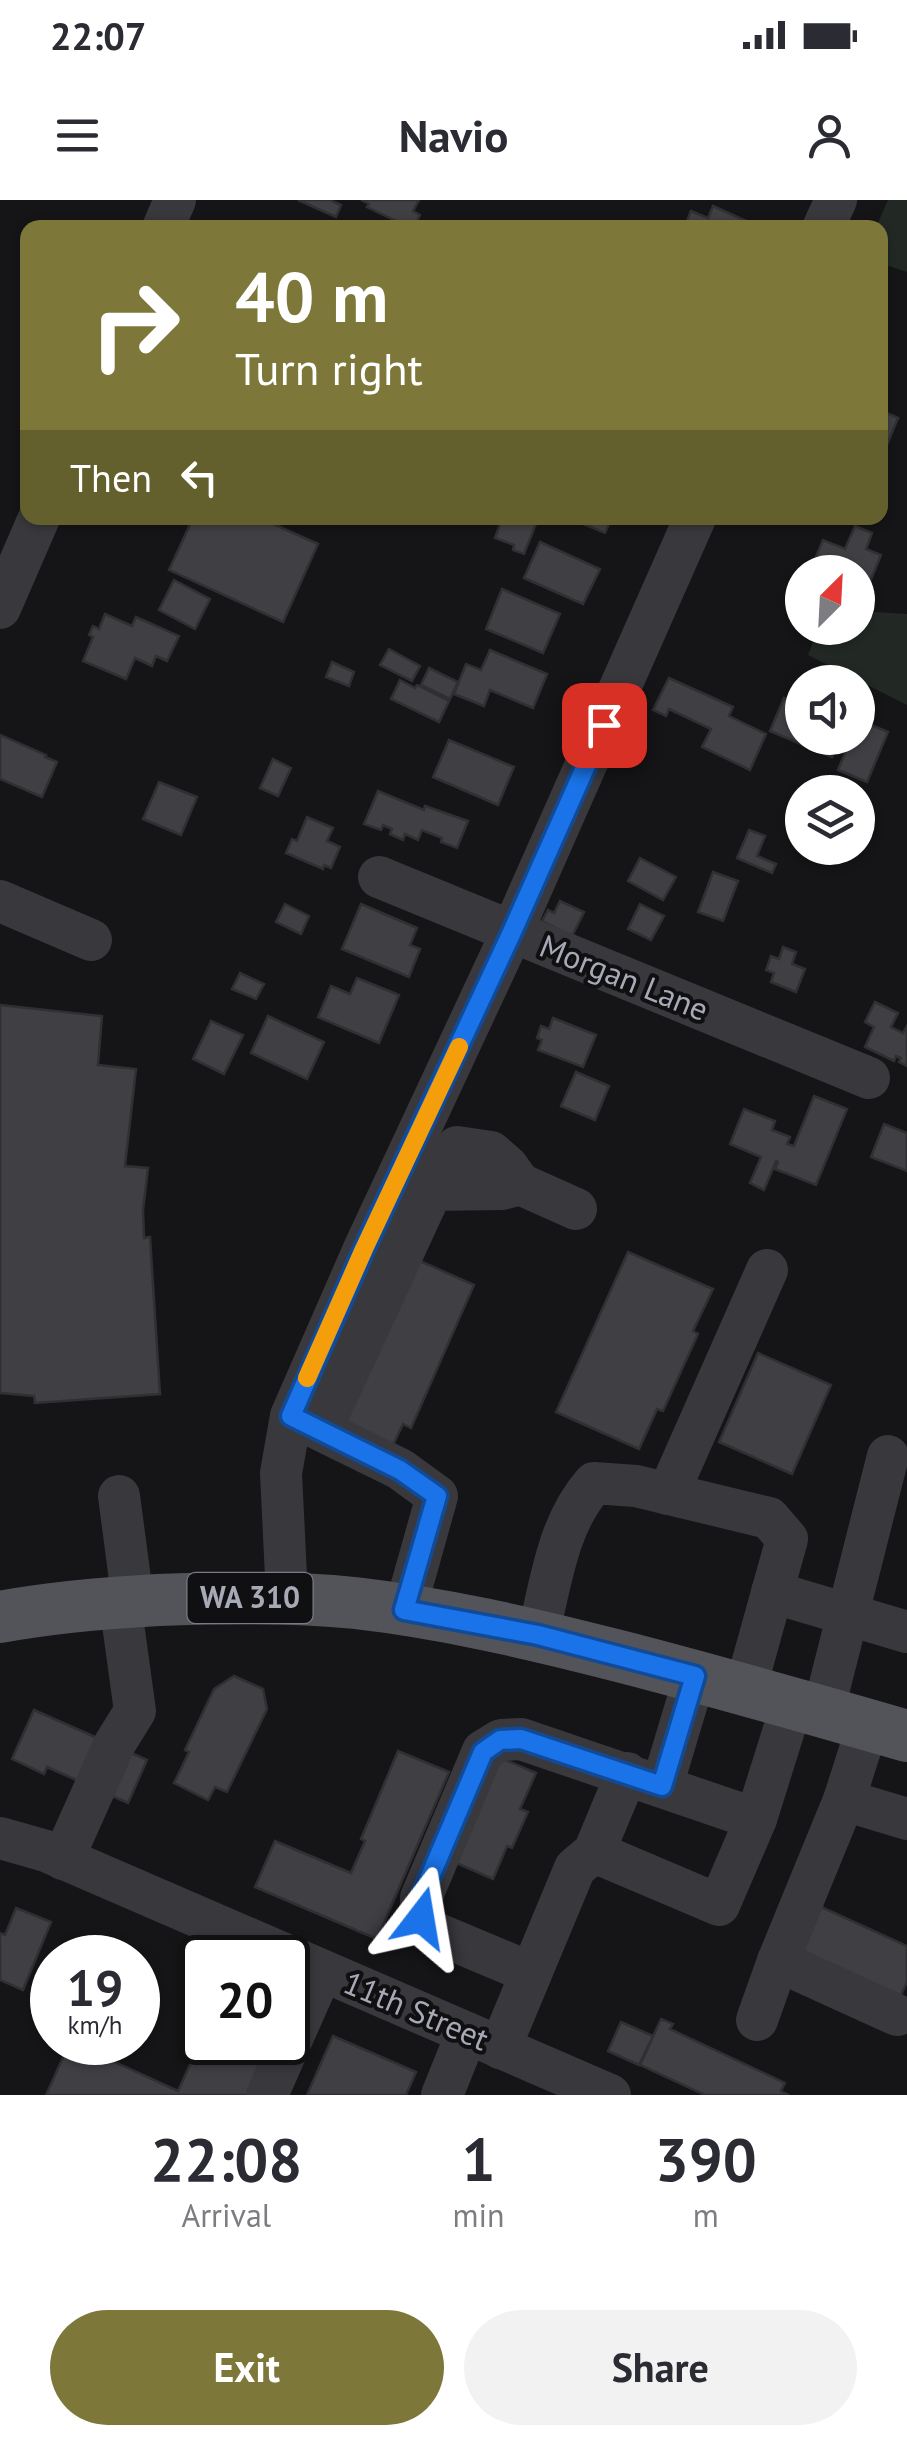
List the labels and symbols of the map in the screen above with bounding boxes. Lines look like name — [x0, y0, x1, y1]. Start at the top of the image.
north arrow — [785, 555, 875, 645]
pin — [562, 683, 647, 768]
street label: Morgan Lane — [534, 924, 715, 1030]
road number: WA 310 — [188, 1573, 312, 1623]
position arrow — [369, 1866, 473, 1970]
speed limit sign: 20 — [180, 1935, 310, 2065]
street label: 11th Street — [338, 1961, 495, 2059]

